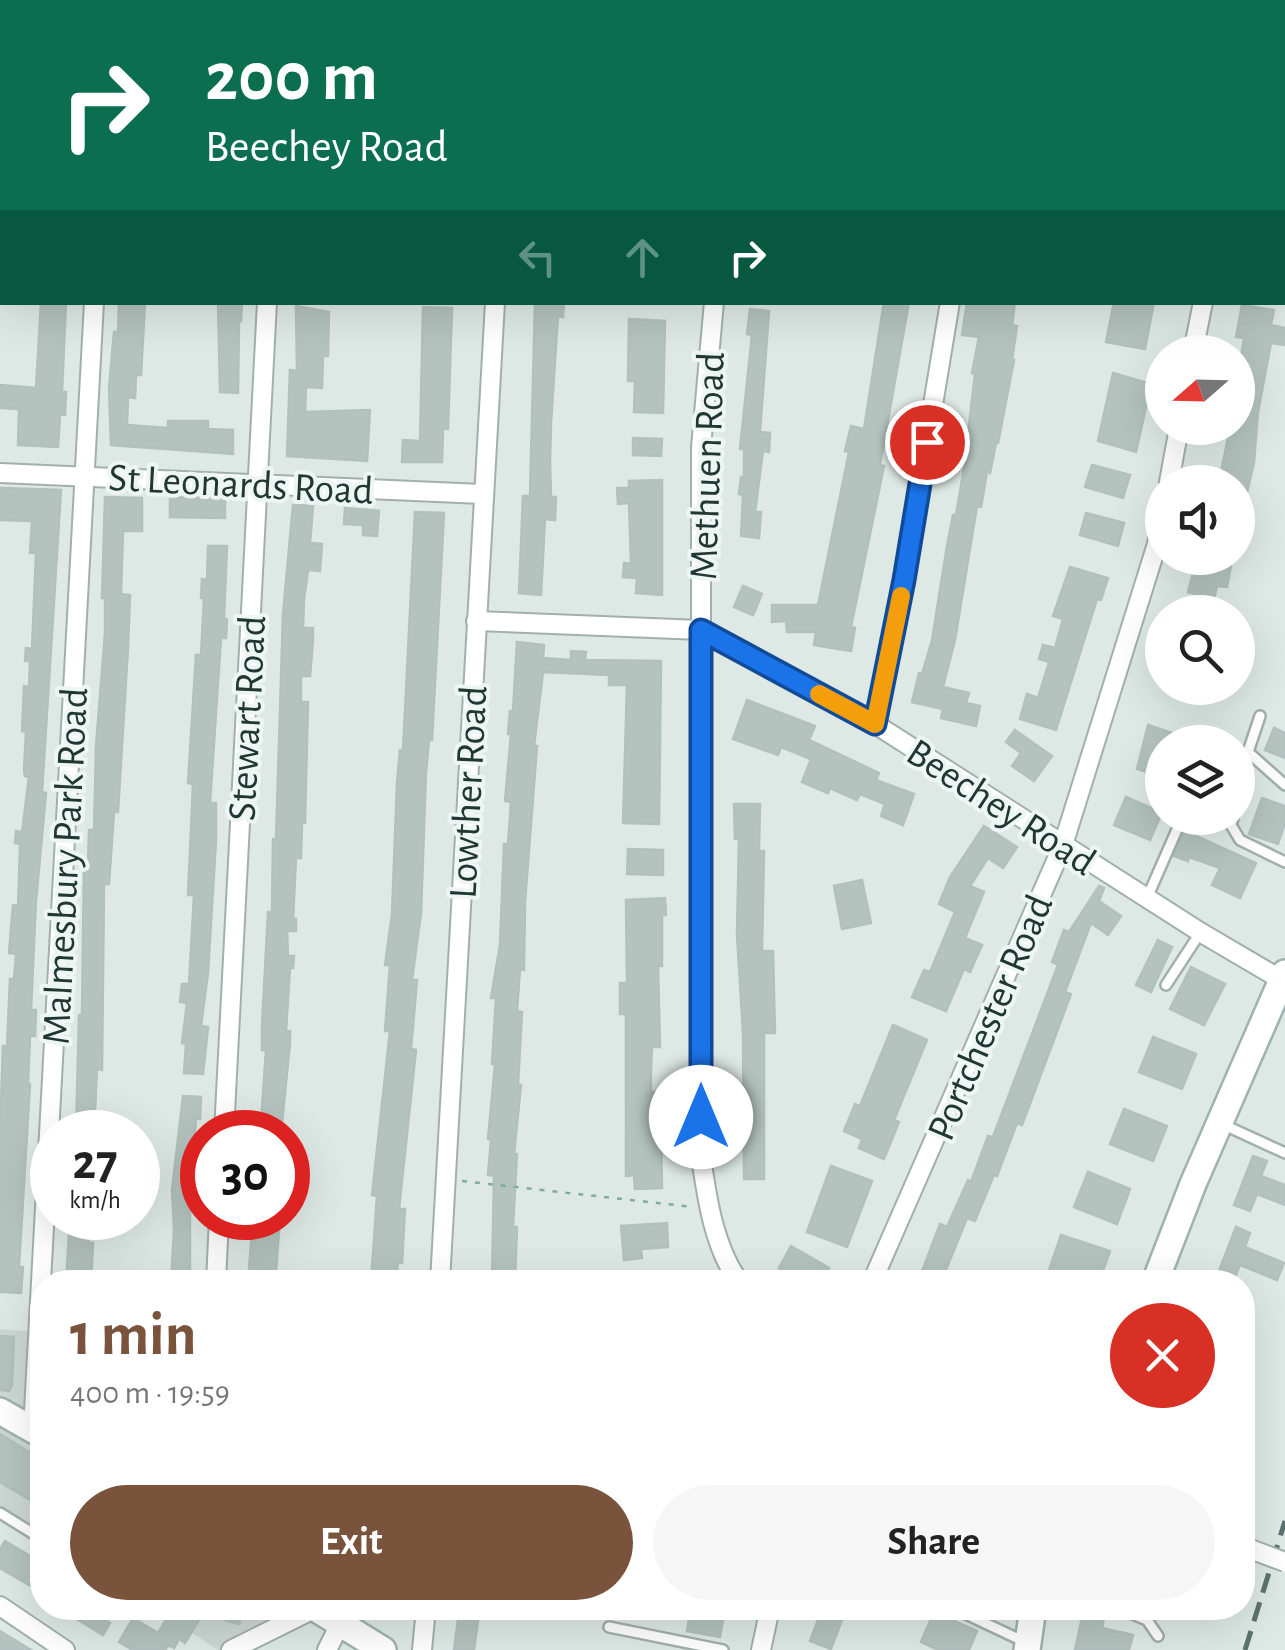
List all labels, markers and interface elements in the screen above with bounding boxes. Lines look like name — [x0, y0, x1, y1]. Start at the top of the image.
icon: right — [40, 40, 170, 170]
text: 200 m — [205, 43, 378, 113]
text: Beechey Road — [205, 125, 448, 170]
icon: left — [510, 230, 565, 285]
icon: ahead — [615, 230, 670, 285]
icon: right — [720, 230, 775, 285]
north arrow — [1145, 335, 1255, 445]
map controls — [1145, 335, 1255, 835]
street label: Methuen Road — [684, 351, 732, 581]
pin — [885, 400, 970, 485]
icon: arrive — [900, 415, 955, 470]
street label: St Leonards Road — [107, 458, 374, 512]
button: sound — [1145, 465, 1255, 575]
button: search — [1145, 595, 1255, 705]
street label: Stewart Road — [223, 614, 273, 822]
street label: Lowther Road — [443, 685, 495, 900]
street label: Malmesbury Park Road — [37, 686, 95, 1046]
button: layers — [1145, 725, 1255, 835]
street label: Beechey Road — [900, 732, 1102, 883]
street label: Portchester Road — [921, 889, 1061, 1146]
position arrow — [649, 1065, 753, 1169]
speed limit sign: 30 — [180, 1110, 310, 1240]
text: 27 — [72, 1138, 118, 1188]
text: km/h — [69, 1188, 121, 1213]
button: close — [1110, 1303, 1215, 1408]
text: 1 min — [70, 1306, 196, 1366]
text: 400 m · 19:59 — [70, 1377, 230, 1409]
button: Exit — [70, 1485, 633, 1600]
button: Share — [653, 1485, 1215, 1600]

